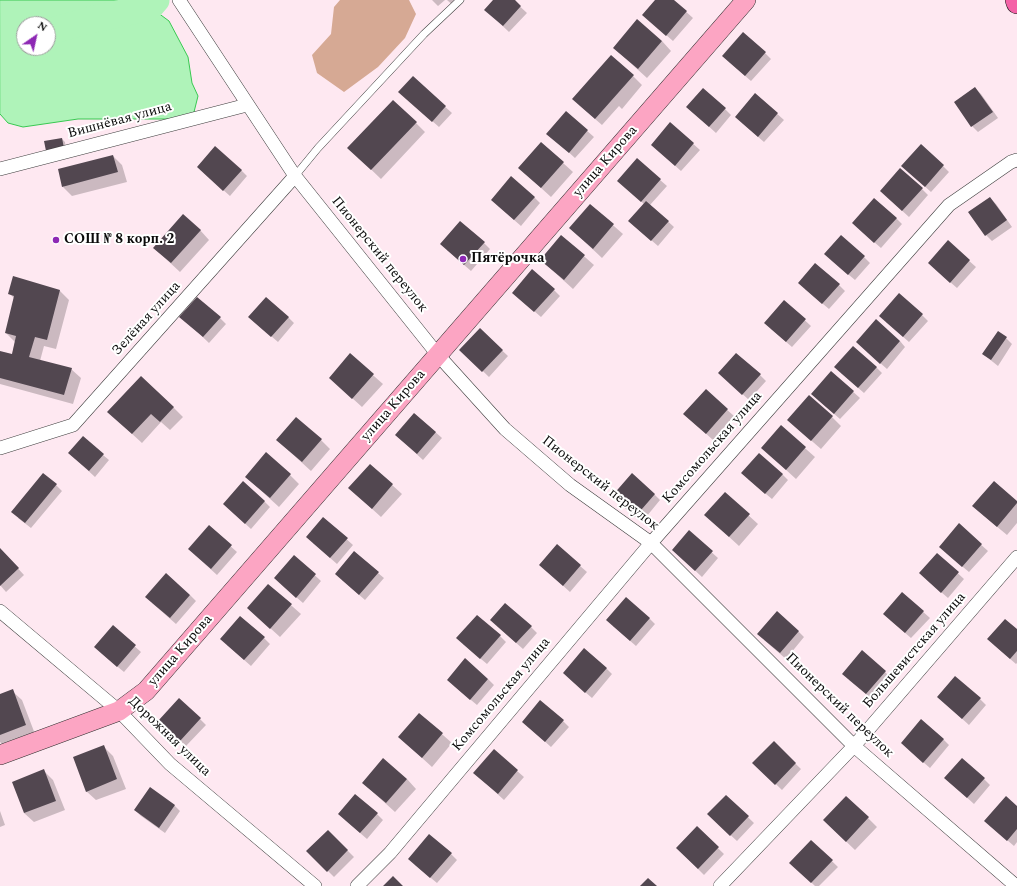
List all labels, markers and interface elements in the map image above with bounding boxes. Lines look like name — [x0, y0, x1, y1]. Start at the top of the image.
north arrow — [16, 16, 56, 56]
text: N — [34, 17, 51, 36]
street label: Вишнёвая улица — [66, 99, 174, 143]
street label: улица Кирова — [570, 123, 642, 201]
street label: Пионерский переулок — [327, 194, 431, 316]
place label: СОШ № 8 корп. 2 — [64, 232, 174, 248]
marker: СОШ № 8 корп. 2 — [51, 235, 61, 245]
place label: Пятёрочка — [471, 251, 544, 267]
marker: Пятёрочка — [458, 254, 468, 264]
street label: Зелёная улица — [109, 278, 185, 360]
street label: улица Кирова — [358, 367, 430, 445]
street label: Комсомольская улица — [660, 388, 766, 508]
street label: Пионерский переулок — [538, 433, 662, 535]
street label: Большевистская улица — [860, 590, 970, 712]
street label: улица Кирова — [145, 612, 217, 690]
street label: Комсомольская улица — [450, 635, 554, 755]
street label: Пионерский переулок — [781, 650, 897, 762]
street label: Дорожная улица — [124, 693, 214, 781]

